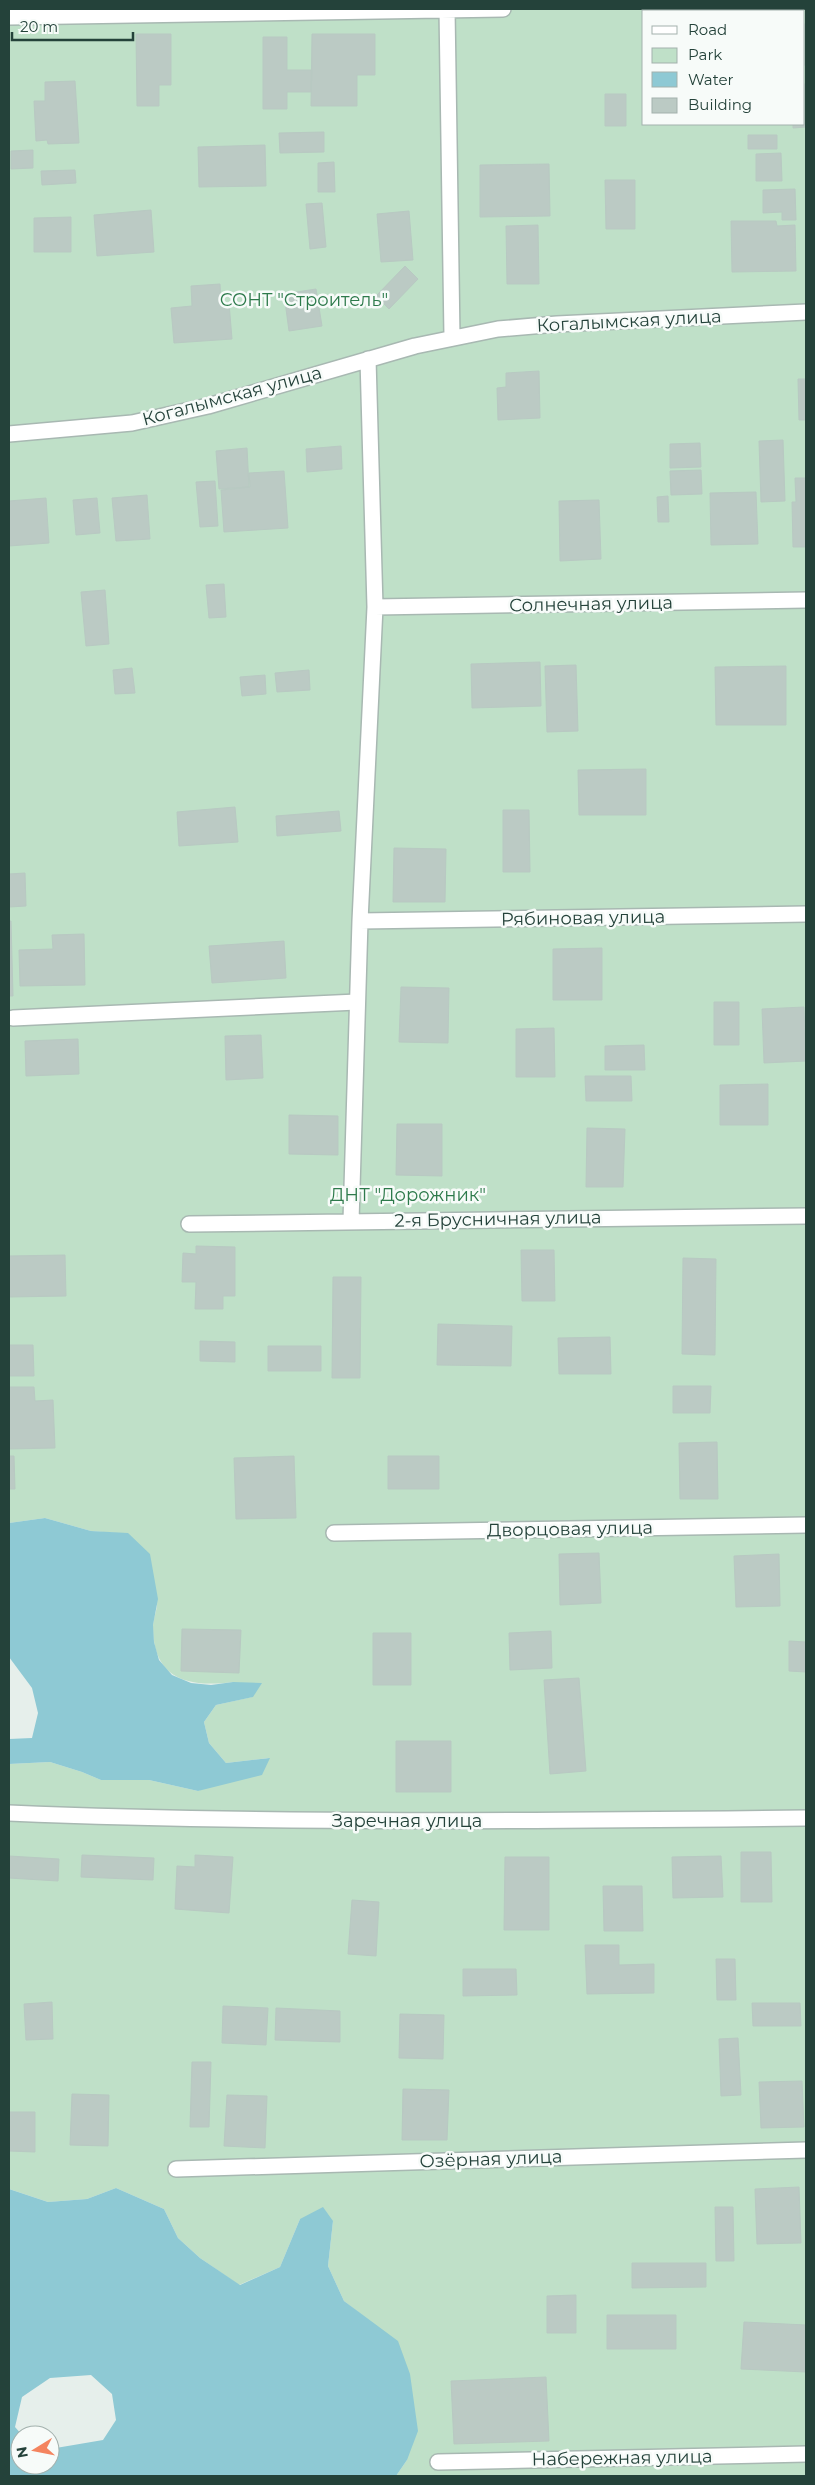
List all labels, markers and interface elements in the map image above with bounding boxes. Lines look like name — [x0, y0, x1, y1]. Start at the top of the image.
scale bar — [12, 10, 134, 42]
legend — [642, 10, 805, 125]
text: 20 m — [20, 17, 58, 36]
text: Road — [688, 20, 727, 39]
text: Park — [688, 45, 722, 64]
text: Water — [688, 70, 734, 89]
text: Building — [688, 95, 752, 114]
park label: СОНТ "Строитель" — [220, 289, 388, 311]
street label: Когалымская улица — [536, 305, 722, 337]
street label: Когалымская улица — [140, 361, 324, 431]
street label: Солнечная улица — [509, 592, 673, 616]
street label: Рябиновая улица — [501, 906, 665, 930]
park label: ДНТ "Дорожник" — [330, 1184, 486, 1206]
street label: 2-я Брусничная улица — [394, 1206, 602, 1232]
street label: Дворцовая улица — [487, 1517, 653, 1541]
street label: Заречная улица — [332, 1810, 482, 1832]
street label: Озёрная улица — [419, 2146, 563, 2172]
north arrow — [10, 2425, 60, 2475]
text: N — [12, 2445, 32, 2459]
street label: Набережная улица — [531, 2445, 713, 2471]

